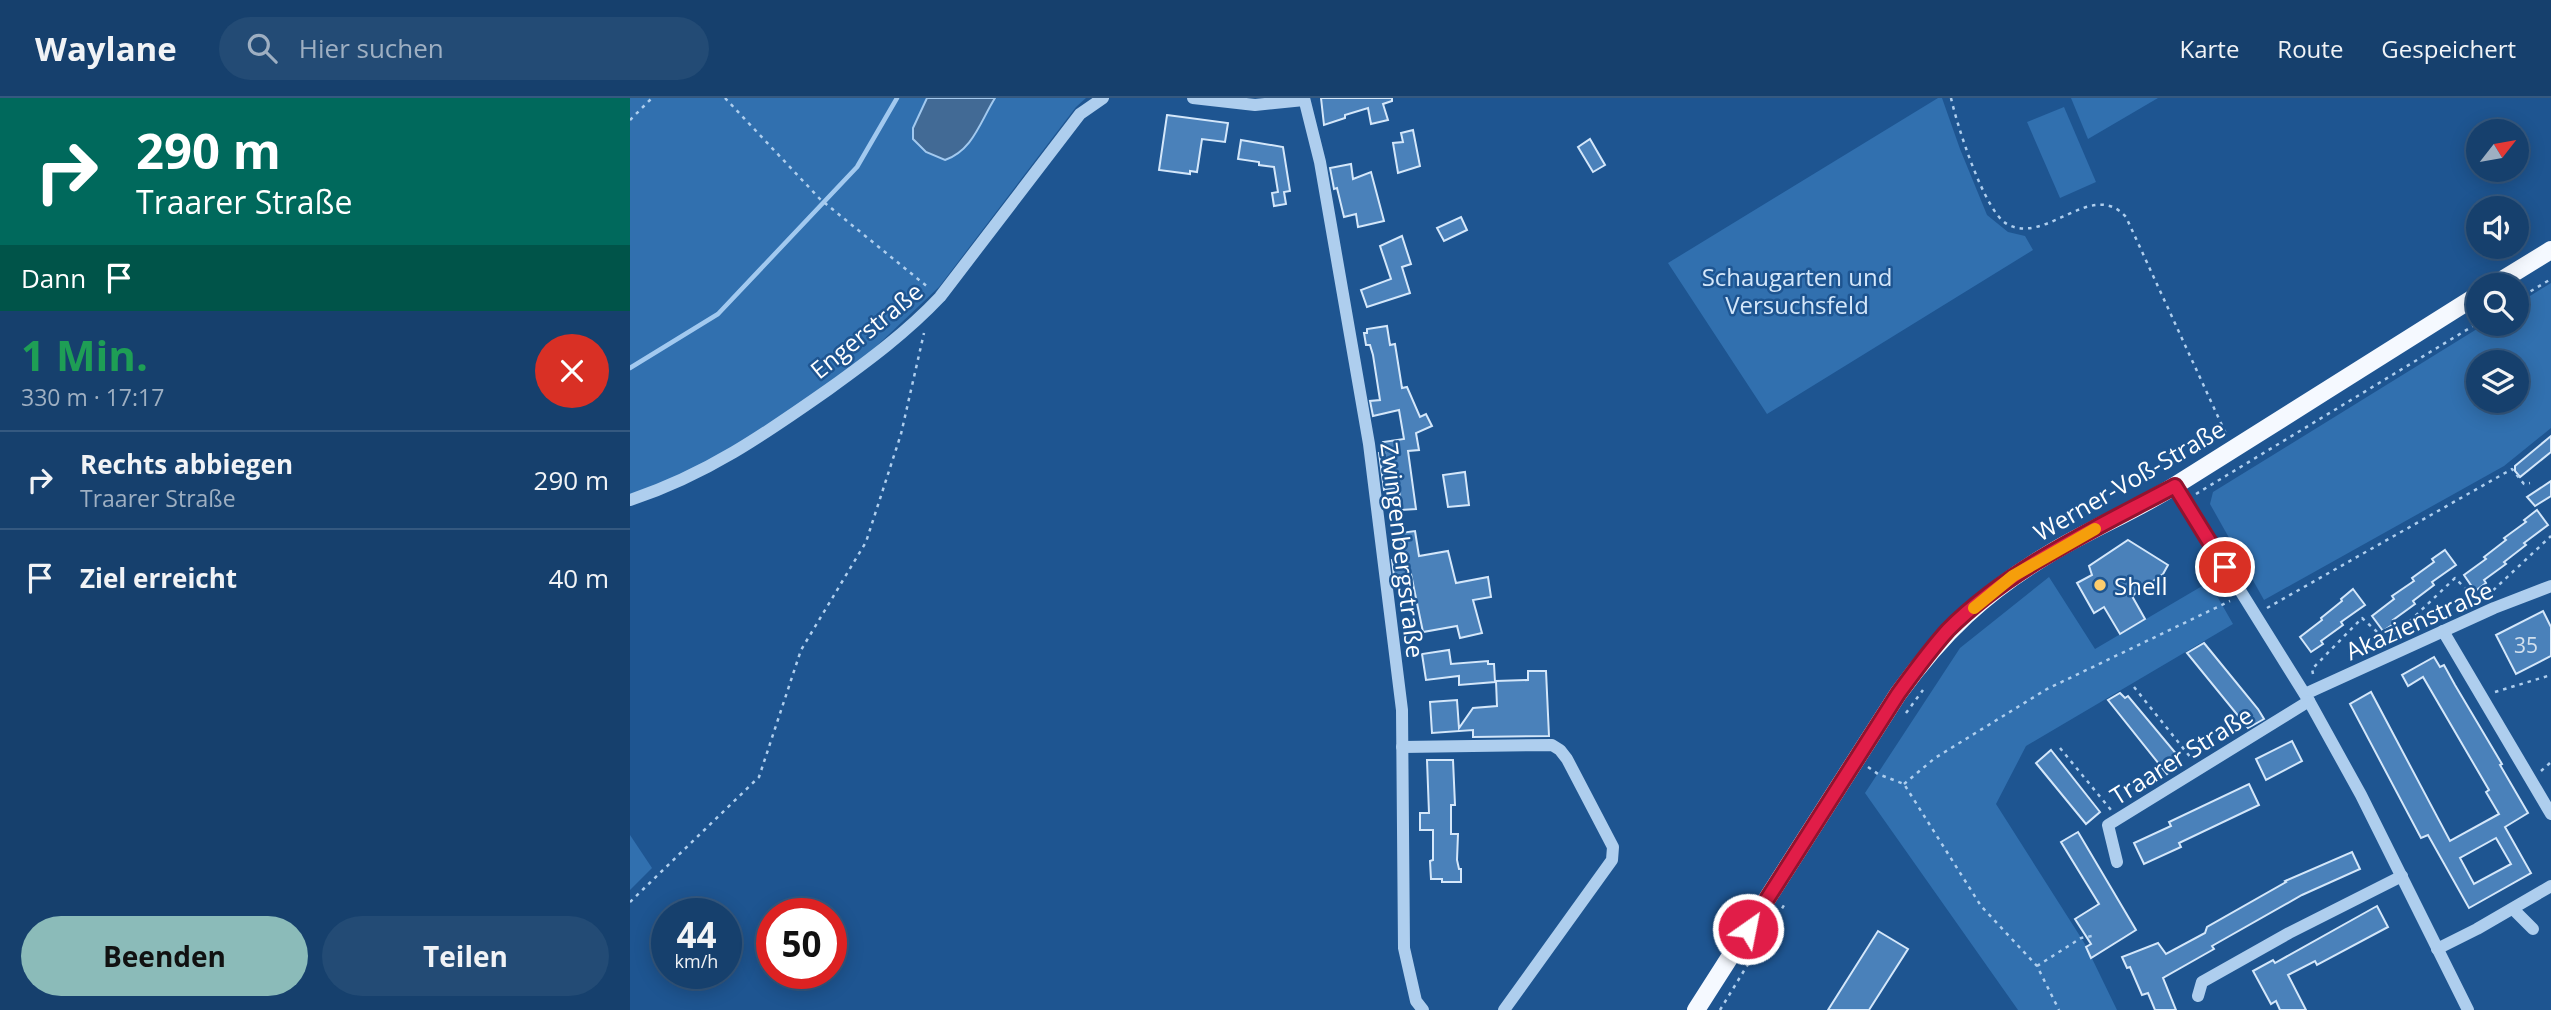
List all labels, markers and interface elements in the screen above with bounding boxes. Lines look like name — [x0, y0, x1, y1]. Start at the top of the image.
search box — [219, 17, 709, 80]
text: Waylane — [35, 26, 177, 71]
icon: search — [243, 29, 281, 67]
text: Hier suchen — [299, 30, 444, 66]
text: Karte — [2179, 32, 2239, 65]
text: Route — [2277, 32, 2343, 65]
text: Gespeichert — [2381, 32, 2516, 65]
text: 290 m — [136, 117, 281, 183]
north arrow — [2466, 119, 2529, 182]
map controls — [2466, 119, 2529, 413]
icon: right — [21, 126, 112, 217]
text: Traarer Straße — [136, 180, 352, 223]
button: sound — [2466, 196, 2529, 259]
icon: arrive — [100, 259, 138, 297]
text: Dann — [21, 260, 86, 296]
park label: Schaugarten und Versuchsfeld — [1702, 260, 1892, 321]
button: search — [2466, 273, 2529, 336]
street label: Engerstraße — [803, 274, 929, 386]
text: 1 Min. — [21, 326, 148, 383]
button: close — [535, 334, 609, 408]
button: layers — [2466, 350, 2529, 413]
text: 330 m · 17:17 — [21, 381, 164, 413]
street label: Werner-Voß-Straße — [2027, 412, 2231, 548]
street label: Zwingenbergstraße — [1373, 440, 1433, 660]
text: Rechts abbiegen — [80, 446, 293, 482]
icon: right — [21, 461, 59, 499]
text: 290 m — [534, 462, 609, 498]
text: Traarer Straße — [80, 482, 236, 514]
pin — [2195, 537, 2255, 597]
icon: arrive — [2206, 548, 2244, 586]
icon: arrive — [21, 559, 59, 597]
text: Ziel erreicht — [80, 560, 237, 596]
text: 40 m — [548, 560, 609, 596]
place label: Shell — [2114, 569, 2167, 602]
street label: Akazienstraße — [2340, 573, 2498, 667]
marker: Shell — [2092, 577, 2108, 593]
house number: 35 — [2514, 631, 2538, 659]
street label: Traarer Straße — [2103, 698, 2259, 812]
position arrow — [1711, 892, 1785, 966]
speed limit sign: 50 — [756, 898, 847, 989]
text: 44 — [676, 911, 717, 958]
button: Beenden — [21, 916, 308, 996]
button: Teilen — [322, 916, 609, 996]
text: km/h — [675, 949, 718, 973]

